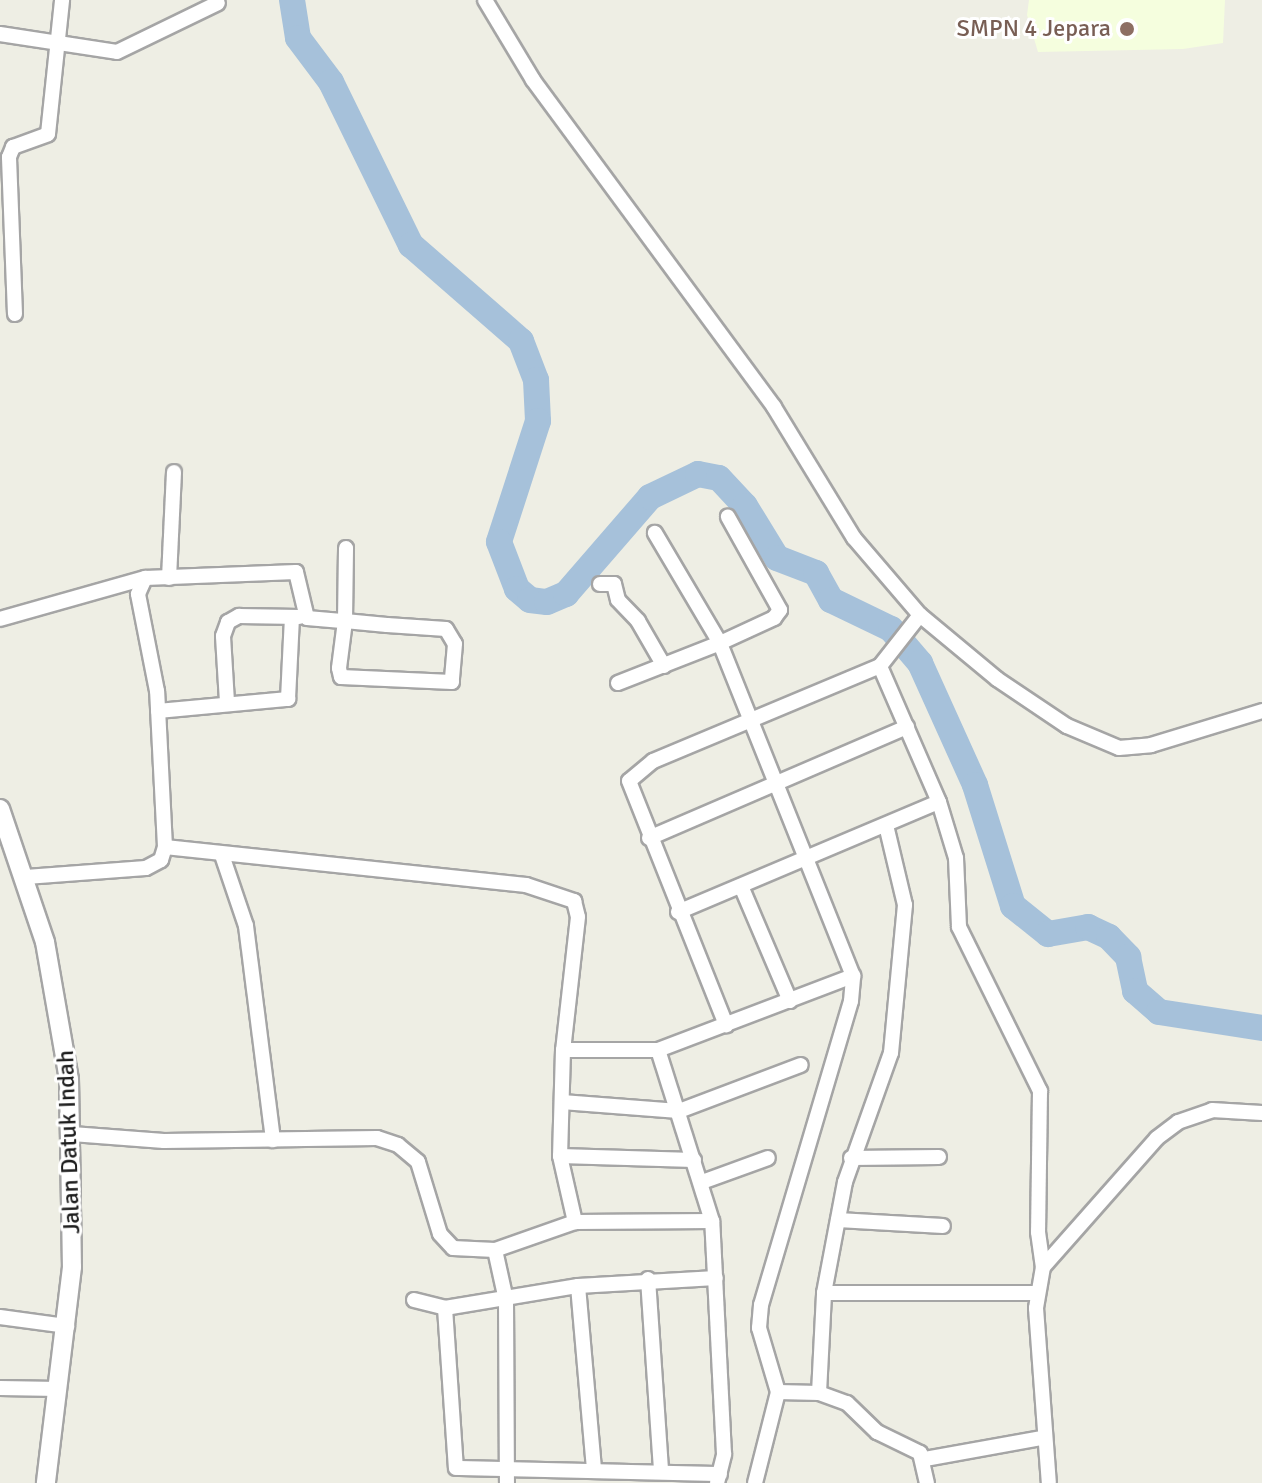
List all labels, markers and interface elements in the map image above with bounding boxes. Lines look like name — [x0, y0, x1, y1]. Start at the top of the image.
place label: SMPN 4 Jepara — [957, 15, 1111, 43]
marker: SMPN 4 Jepara — [1118, 20, 1136, 38]
street label: Jalan Datuk Indah — [51, 1050, 87, 1234]

